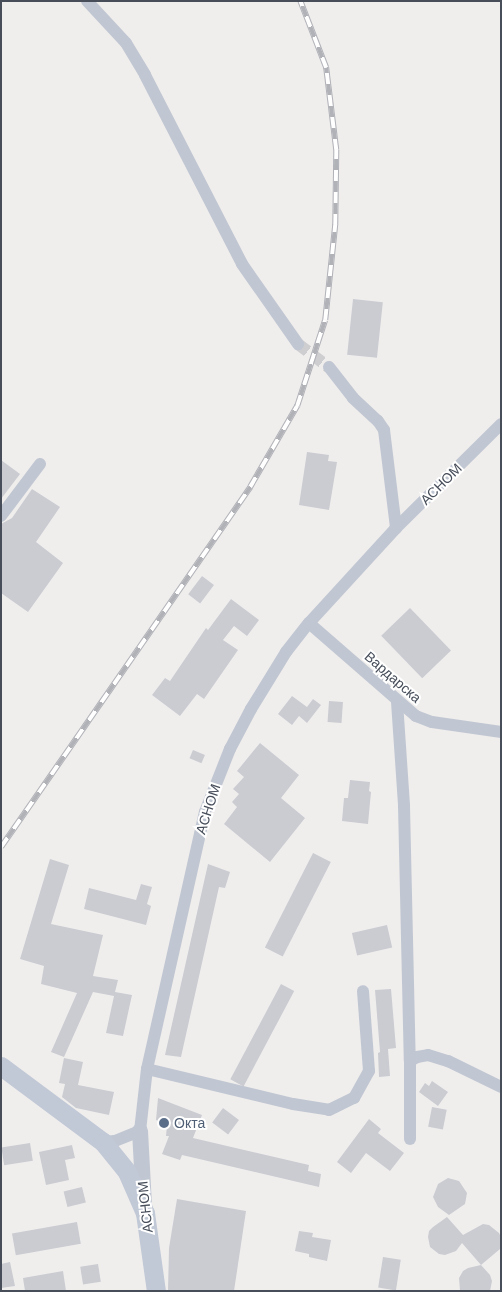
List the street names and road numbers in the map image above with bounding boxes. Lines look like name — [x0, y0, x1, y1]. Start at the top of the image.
street label: АСНОМ — [417, 460, 465, 508]
street label: Вардарска — [361, 648, 425, 706]
street label: АСНОМ — [192, 782, 224, 836]
street label: АСНОМ — [134, 1180, 156, 1234]

